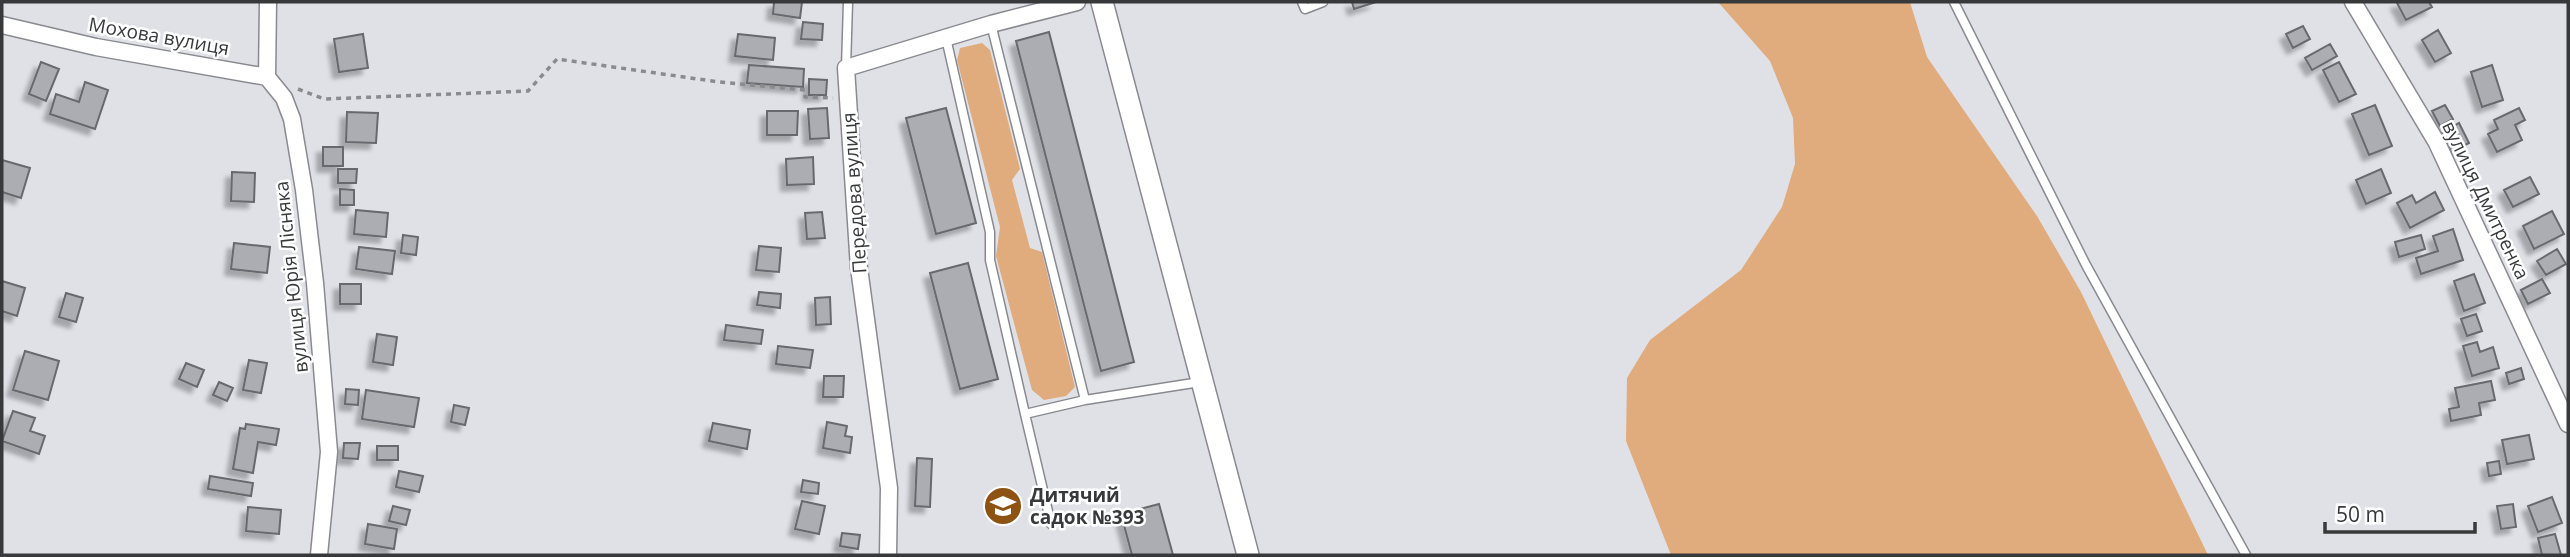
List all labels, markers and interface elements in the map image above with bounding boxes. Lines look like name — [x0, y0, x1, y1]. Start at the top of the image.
street label: Мохова вулиця — [87, 11, 231, 61]
street label: Передова вулиця — [835, 112, 873, 274]
street label: вулиця Дмитренка — [2436, 116, 2536, 284]
street label: вулиця Юрія Лісняка — [268, 180, 314, 374]
place label: Дитячий садок №393 — [1030, 482, 1145, 530]
school or university icon: Дитячий садок №393 — [982, 485, 1024, 527]
scale bar — [2325, 490, 2476, 534]
text: 50 m — [2336, 500, 2385, 528]

